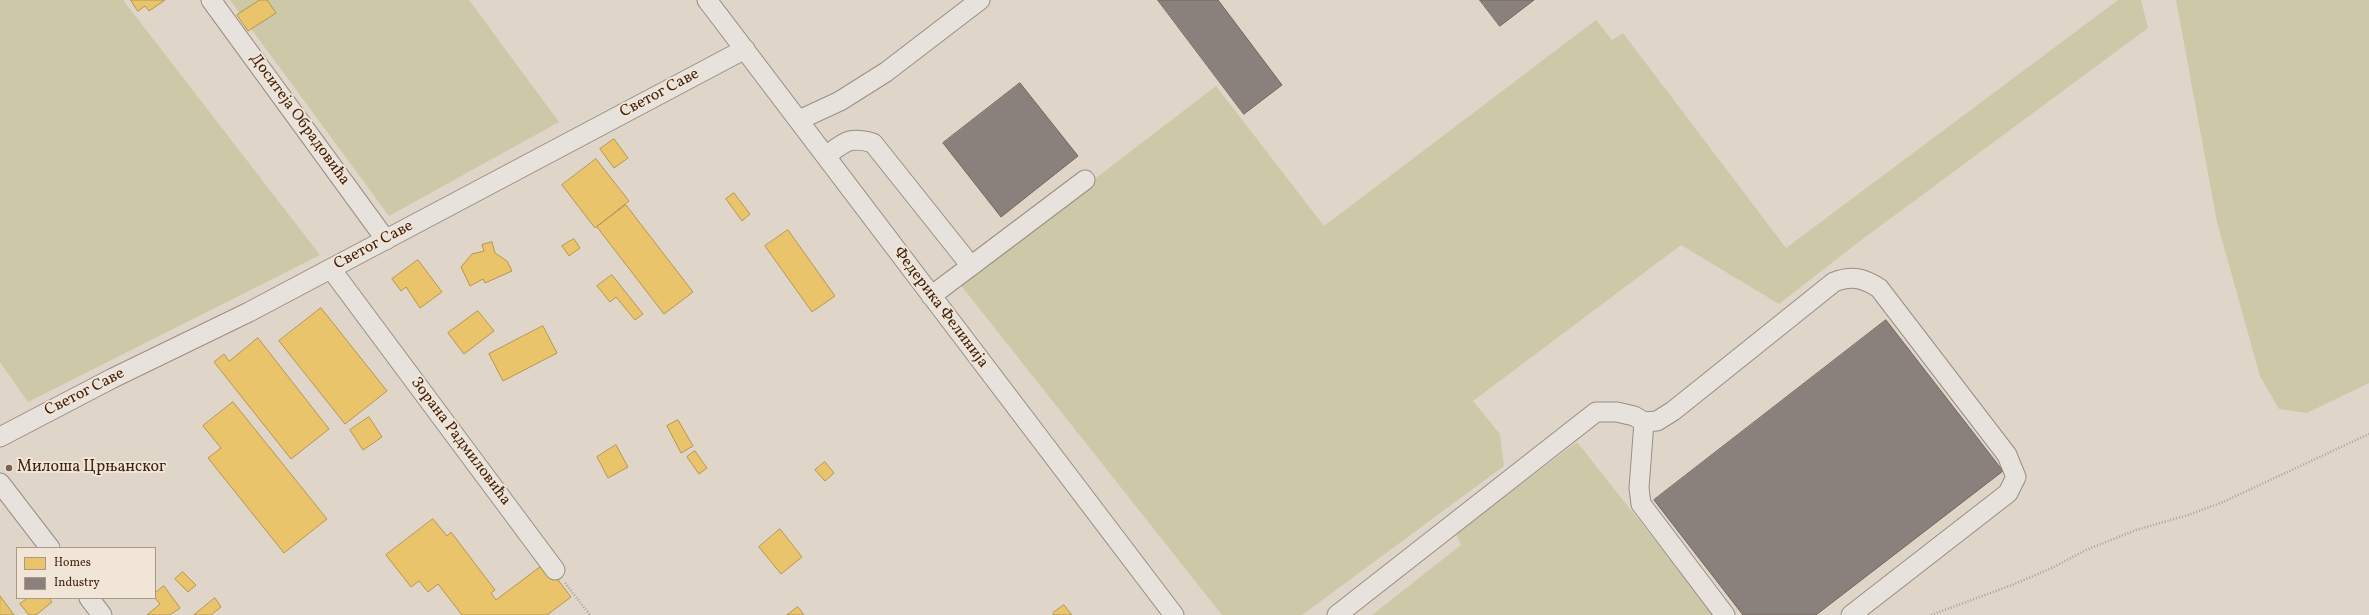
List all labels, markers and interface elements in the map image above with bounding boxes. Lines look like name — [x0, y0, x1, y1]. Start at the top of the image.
street label: Доситеја Обрадовића — [245, 50, 353, 190]
street label: Светог Саве — [617, 65, 703, 123]
street label: Светог Саве — [331, 217, 417, 275]
street label: Федерика Фелинија — [888, 244, 992, 372]
street label: Светог Саве — [42, 365, 128, 421]
street label: Зорана Радмиловића — [406, 374, 514, 510]
place label: Милоша Црњанског — [17, 458, 166, 478]
marker: Милоша Црњанског — [4, 463, 14, 473]
legend — [16, 547, 156, 599]
text: Homes — [54, 555, 91, 571]
text: Industry — [54, 575, 100, 591]

